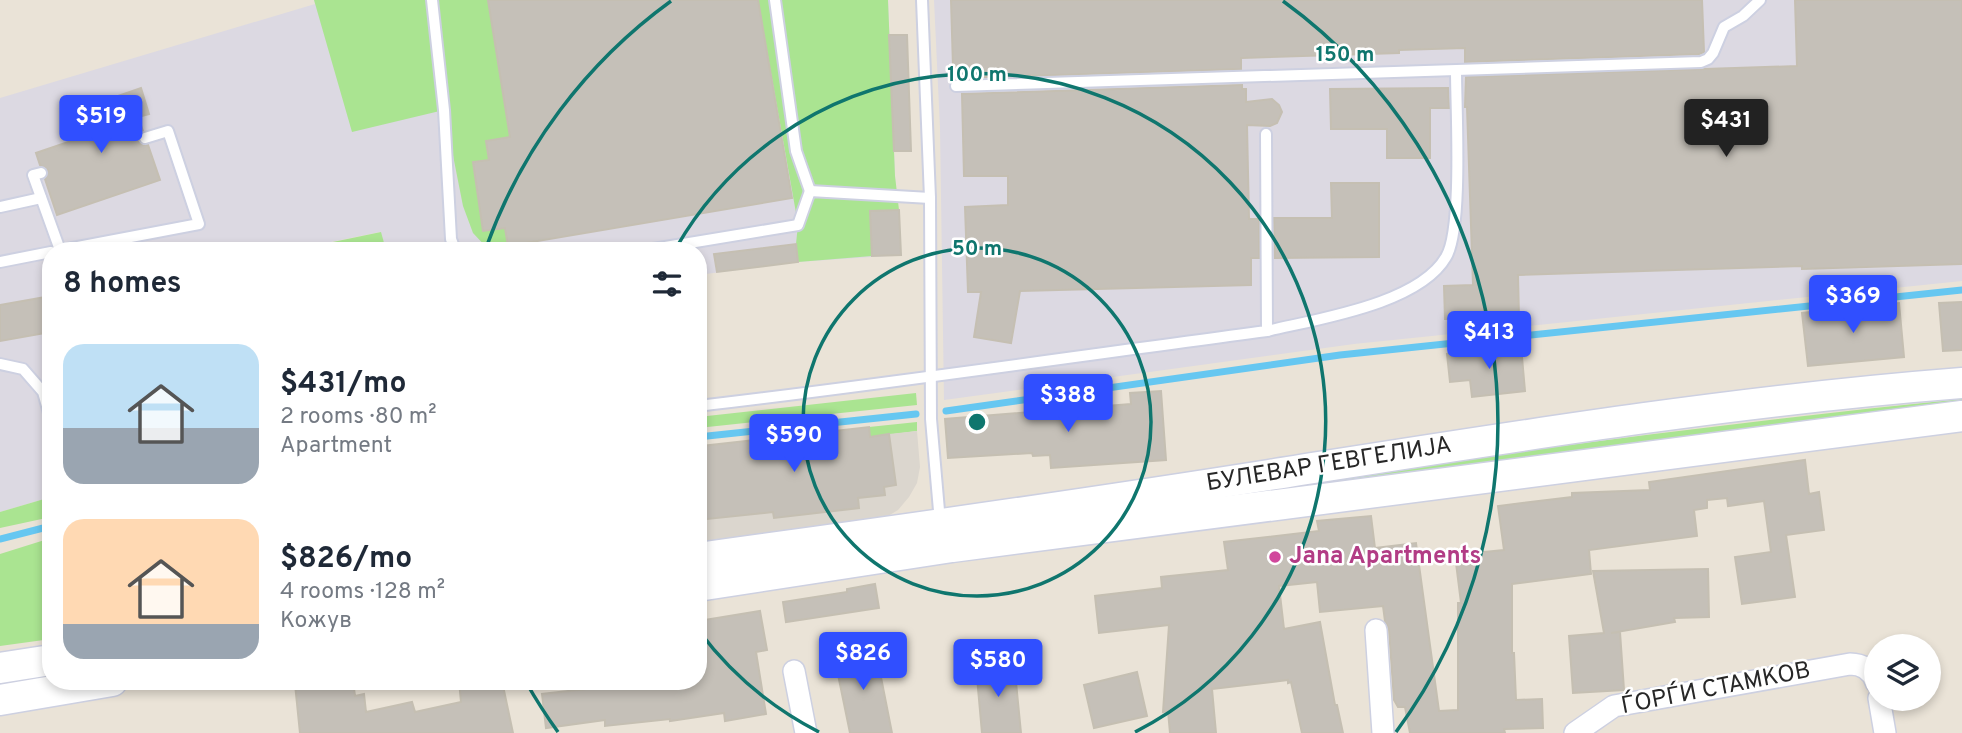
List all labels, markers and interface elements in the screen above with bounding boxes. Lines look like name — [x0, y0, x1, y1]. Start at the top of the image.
text: 150 m — [1316, 42, 1374, 69]
text: 100 m — [947, 62, 1007, 89]
pin: $519 — [60, 96, 142, 155]
pin: $431 — [1685, 100, 1767, 159]
text: $519 — [75, 103, 127, 132]
text: $431 — [1700, 107, 1752, 136]
text: 50 m — [952, 236, 1002, 263]
icon: filters — [648, 265, 686, 303]
text: 8 homes — [63, 266, 182, 303]
pin: $369 — [1812, 276, 1894, 335]
text: $369 — [1825, 283, 1881, 312]
pin: $413 — [1448, 312, 1530, 371]
text: $413 — [1463, 319, 1515, 348]
text: $431/mo — [280, 366, 406, 403]
icon: home — [119, 372, 203, 456]
pin: $388 — [1027, 374, 1109, 434]
text: $388 — [1040, 382, 1096, 411]
text: 2 rooms · 80 m² — [280, 403, 437, 432]
centre of rings — [965, 410, 989, 434]
pin: $590 — [753, 414, 835, 474]
text: $590 — [765, 422, 823, 451]
street label: БУЛЕВАР ГЕВГЕЛИЈА — [1204, 431, 1454, 499]
text: Apartment — [280, 432, 392, 461]
text: $826/mo — [280, 541, 412, 578]
place label: Jana Apartments — [1289, 542, 1481, 572]
icon: home — [119, 547, 203, 631]
marker: Jana Apartments — [1267, 549, 1283, 565]
text: 4 rooms · 128 m² — [280, 578, 445, 607]
text: Кожув — [280, 607, 352, 636]
pin: $826 — [822, 632, 904, 692]
map controls — [1864, 634, 1941, 711]
button: layers — [1864, 634, 1941, 711]
text: $826 — [835, 640, 891, 669]
pin: $580 — [957, 640, 1039, 699]
text: $580 — [969, 647, 1027, 676]
street label: ЃОРЃИ СТАМКОВ — [1618, 654, 1813, 722]

